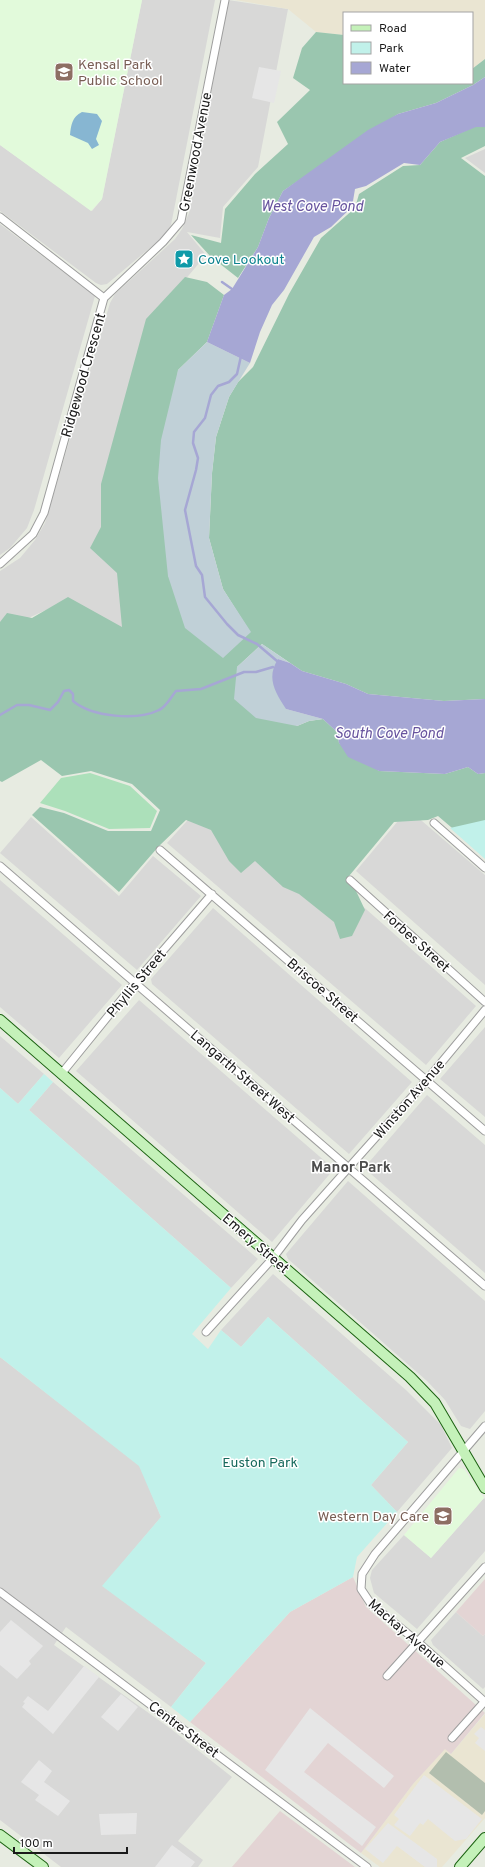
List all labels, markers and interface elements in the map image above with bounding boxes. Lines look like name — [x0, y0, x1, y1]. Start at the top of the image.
legend — [343, 12, 473, 84]
text: Road — [379, 21, 407, 37]
text: Park — [379, 41, 404, 57]
place label: Kensal Park Public School — [78, 57, 163, 90]
school or university icon: Kensal Park Public School — [53, 61, 75, 83]
text: Water — [379, 61, 411, 77]
street label: Greenwood Avenue — [177, 91, 216, 213]
water label: West Cove Pond — [261, 198, 364, 217]
place icon: Cove Lookout — [173, 248, 195, 270]
place label: Cove Lookout — [198, 252, 284, 269]
street label: Ridgewood Crescent — [59, 311, 110, 440]
water label: South Cove Pond — [335, 725, 444, 744]
street label: Forbes Street — [379, 908, 453, 976]
street label: Phyllis Street — [104, 947, 170, 1021]
street label: Briscoe Street — [283, 955, 361, 1027]
street label: Langarth Street West — [186, 1027, 298, 1127]
street label: Winston Avenue — [371, 1057, 449, 1143]
district label: Manor Park — [311, 1159, 391, 1178]
street label: Emery Street — [218, 1211, 292, 1278]
park label: Euston Park — [222, 1455, 298, 1472]
school or university icon: Western Day Care — [432, 1505, 454, 1527]
place label: Western Day Care — [318, 1509, 429, 1526]
street label: Mackay Avenue — [364, 1596, 448, 1672]
street label: Centre Street — [145, 1698, 222, 1762]
scale bar — [14, 1829, 127, 1855]
text: 100 m — [20, 1836, 53, 1852]

